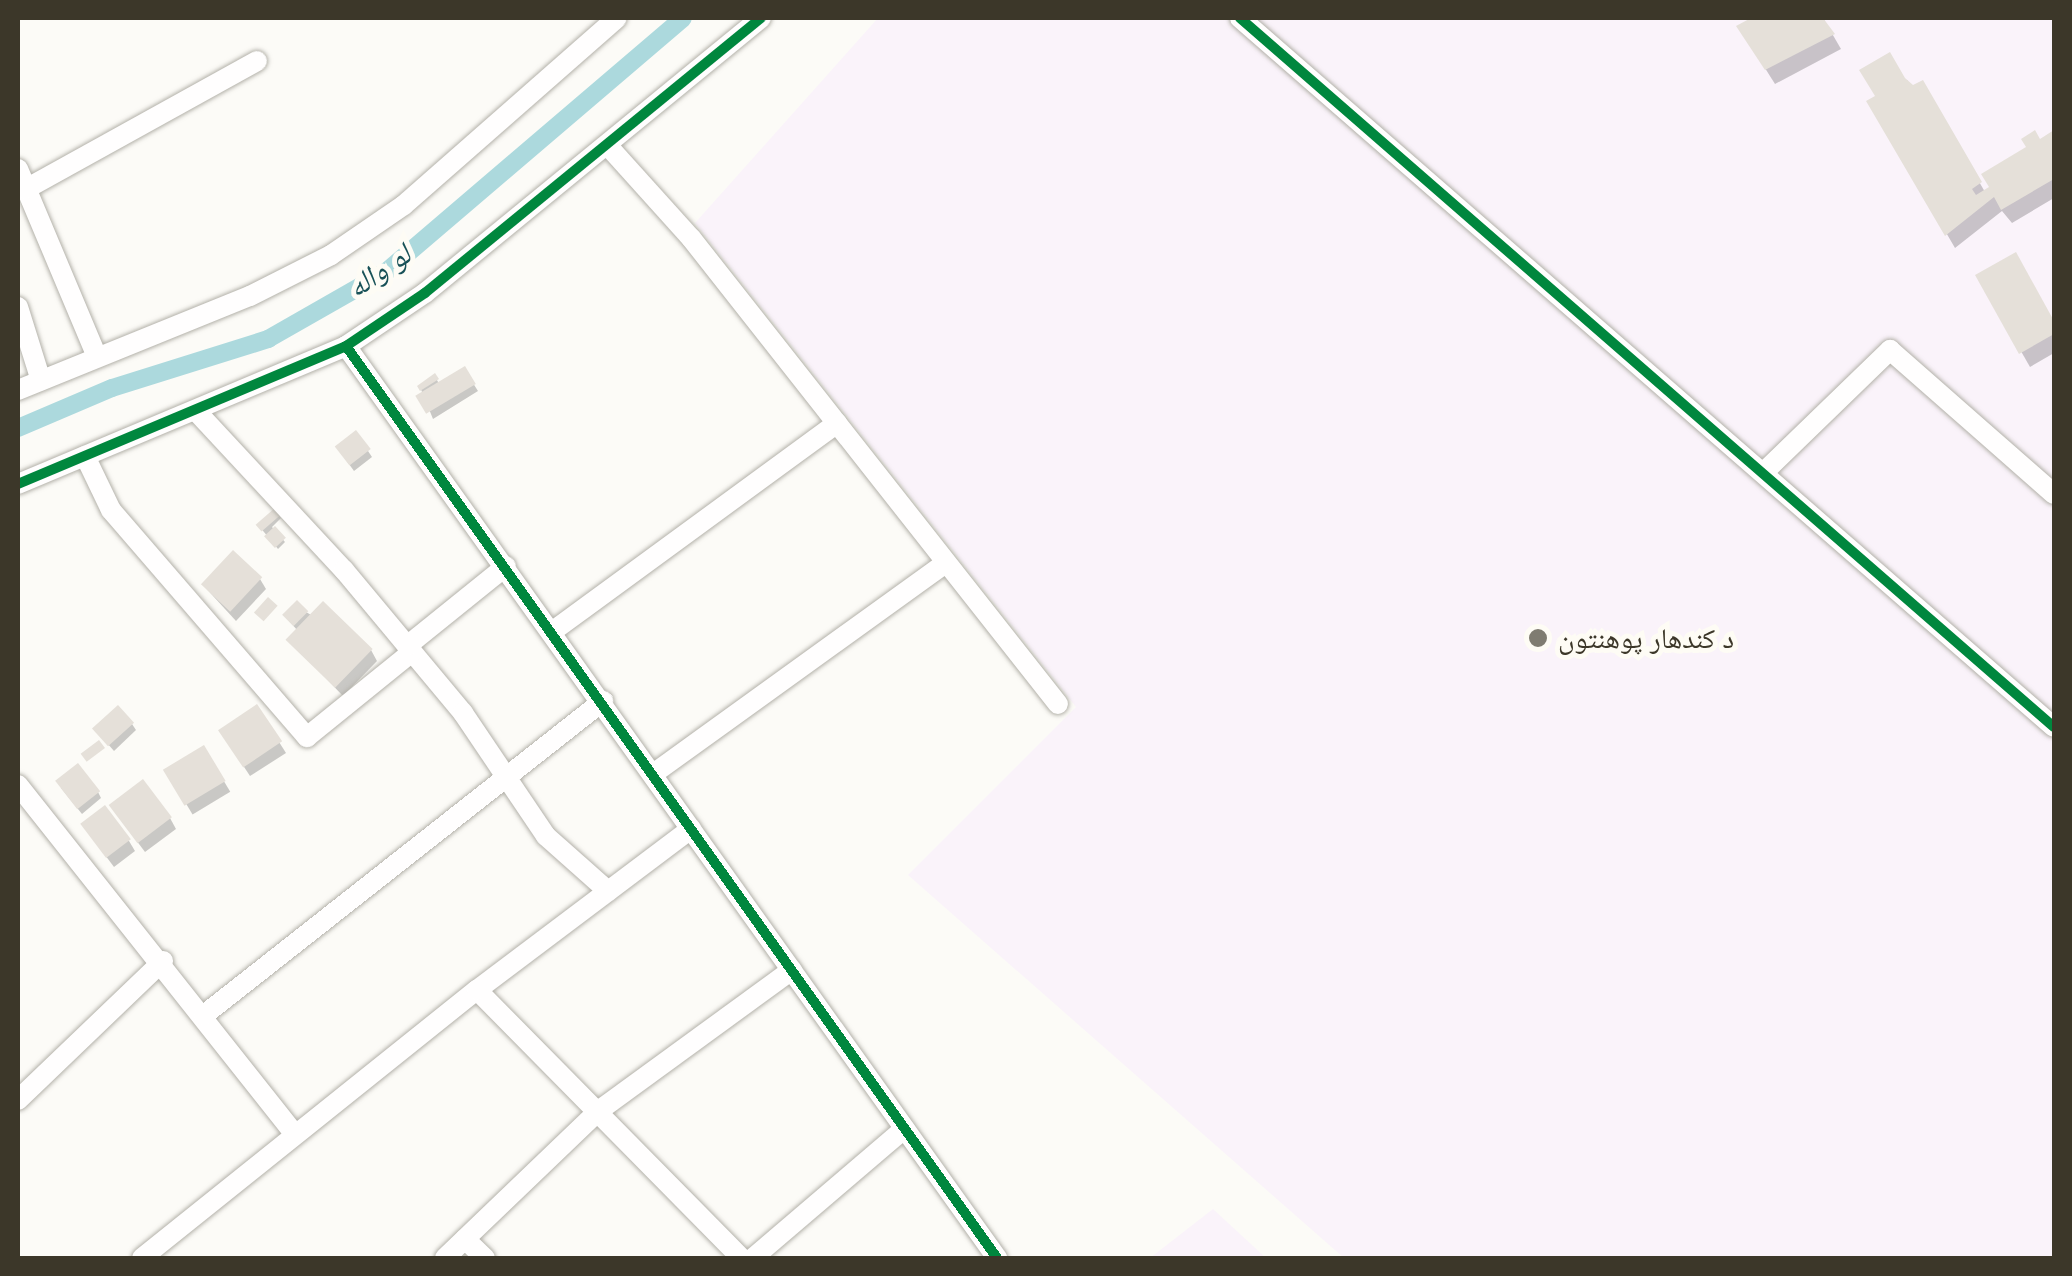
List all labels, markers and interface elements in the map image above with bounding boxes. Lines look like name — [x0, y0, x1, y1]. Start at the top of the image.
water label: لو واله — [340, 236, 418, 306]
place label: د کندهار پوهنتون — [1558, 621, 1734, 655]
marker: د کندهار پوهنتون — [1527, 627, 1549, 649]

